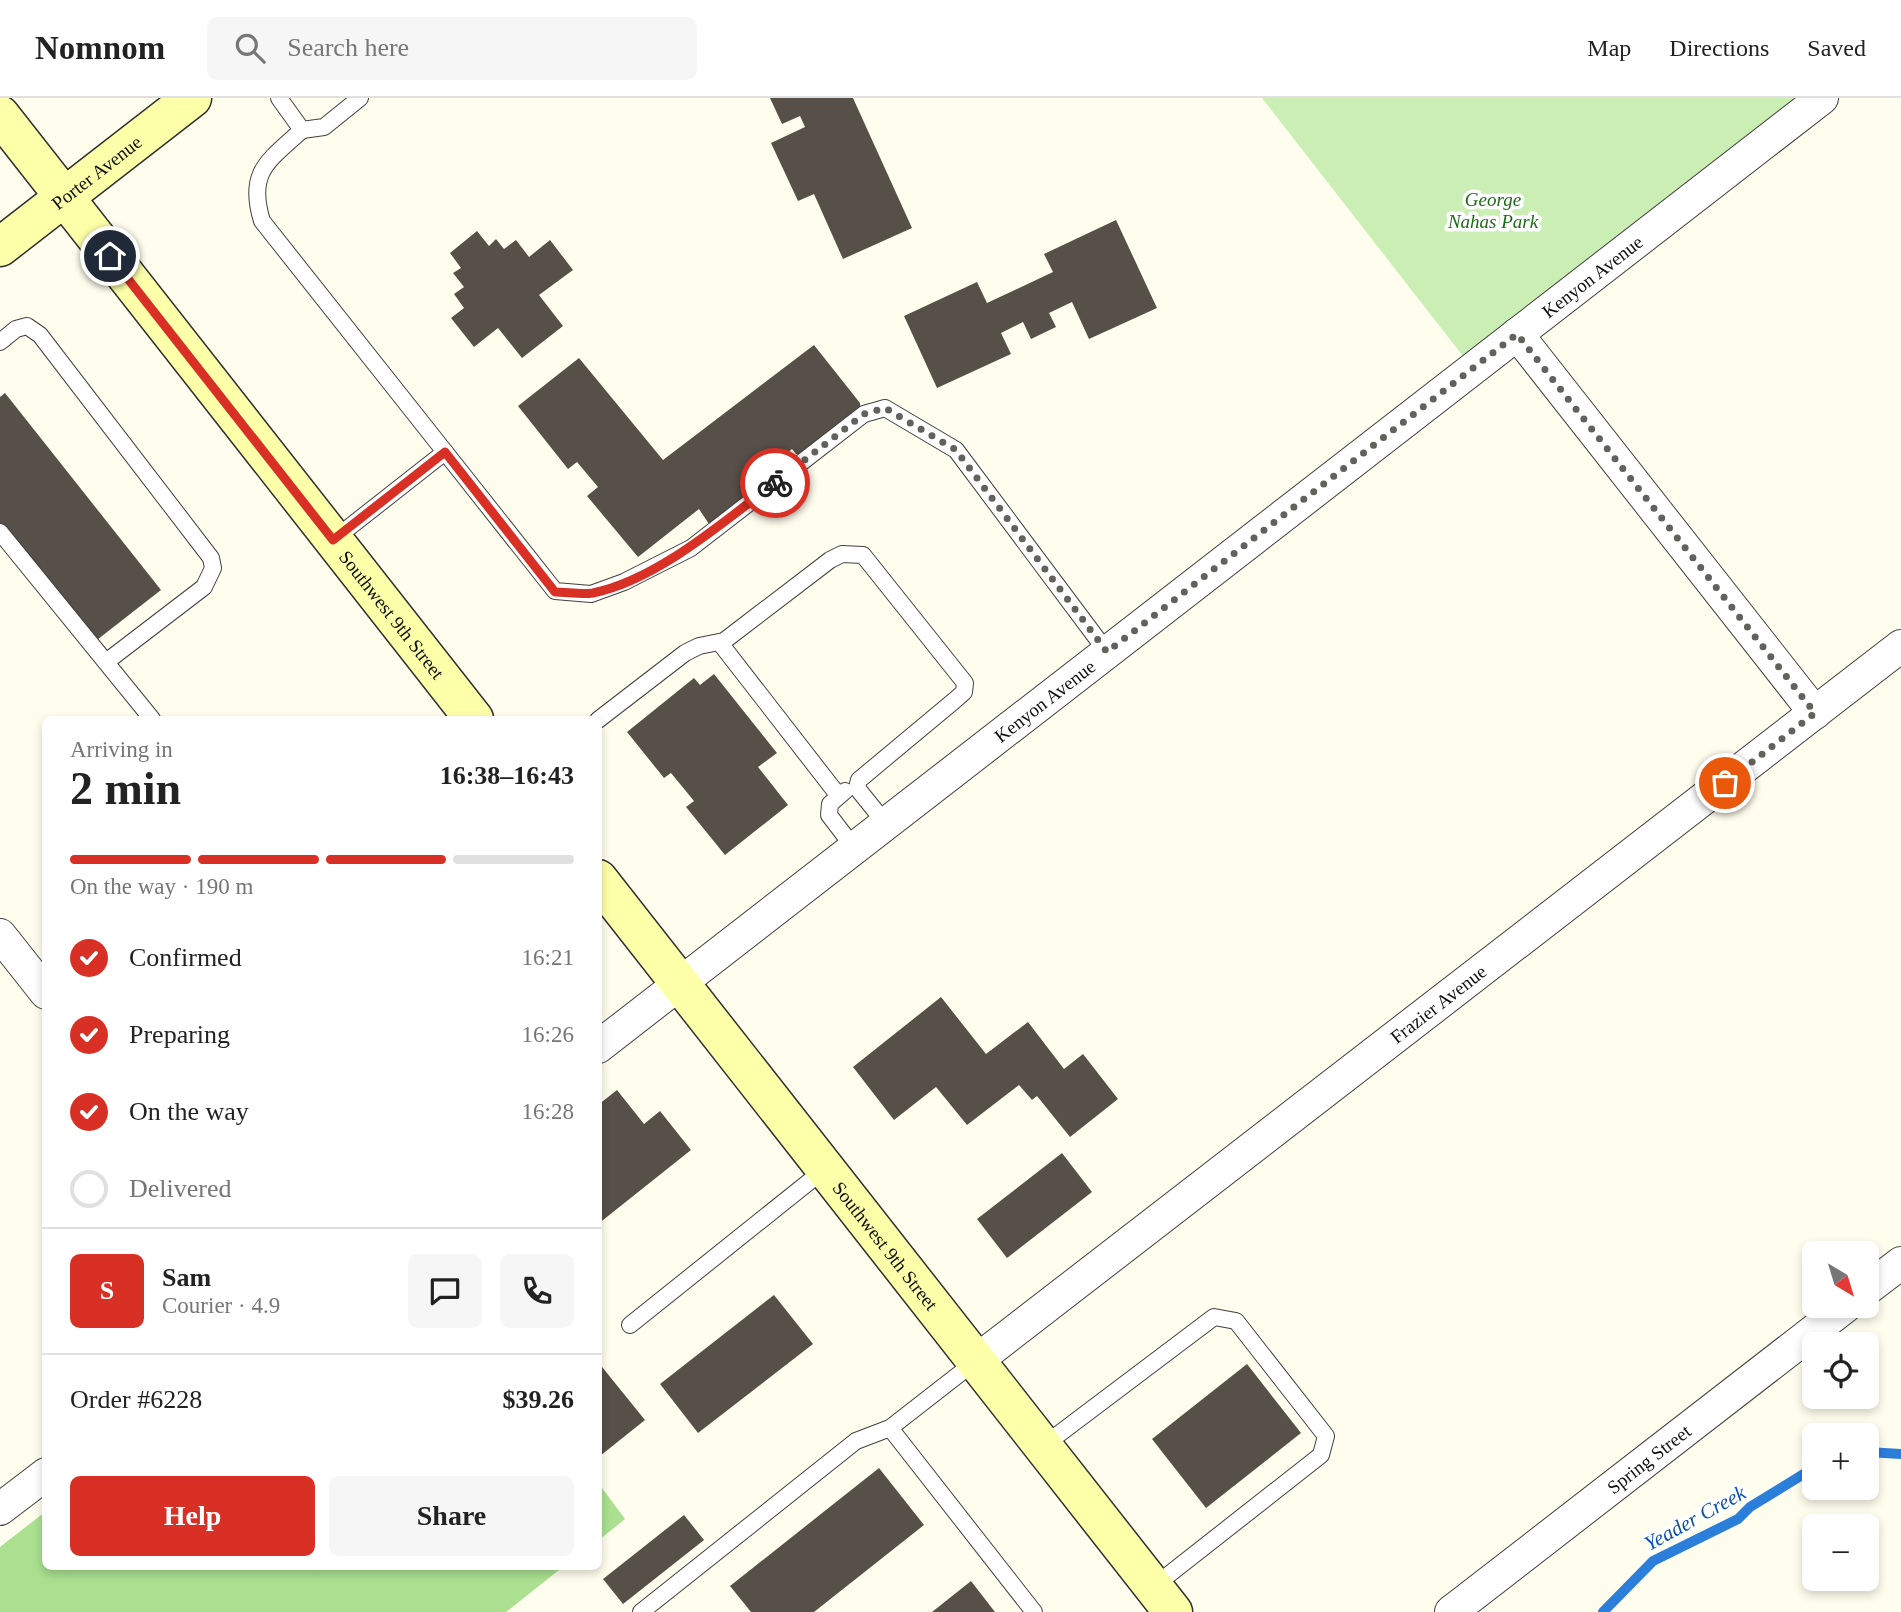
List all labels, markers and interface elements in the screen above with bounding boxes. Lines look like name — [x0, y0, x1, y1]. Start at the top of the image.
search box — [207, 17, 697, 80]
icon: search — [231, 29, 269, 67]
text: Nomnom — [35, 30, 165, 66]
text: Search here — [287, 33, 409, 62]
text: Map — [1587, 35, 1631, 61]
text: Directions — [1669, 35, 1769, 61]
text: Saved — [1807, 35, 1866, 61]
street label: Porter Avenue — [47, 131, 145, 214]
park label: George Nahas Park — [1447, 189, 1539, 232]
pin — [80, 226, 140, 286]
street label: Kenyon Avenue — [1538, 231, 1647, 322]
icon: home — [91, 237, 129, 275]
courier — [740, 448, 810, 518]
icon: bike — [756, 464, 794, 502]
street label: Southwest 9th Street — [335, 546, 449, 683]
street label: Kenyon Avenue — [990, 655, 1099, 746]
text: Arriving in — [70, 737, 173, 762]
pin — [1695, 753, 1755, 813]
text: 16:38–16:43 — [440, 761, 574, 790]
text: 2 min — [70, 763, 181, 814]
icon: bag — [1706, 764, 1744, 802]
text: On the way · 190 m — [70, 874, 253, 899]
icon: check — [70, 939, 108, 977]
text: Confirmed — [129, 943, 242, 972]
text: 16:21 — [522, 945, 574, 970]
street label: Frazier Avenue — [1386, 960, 1490, 1047]
icon: check — [70, 1016, 108, 1054]
text: Preparing — [129, 1020, 230, 1049]
text: 16:26 — [522, 1022, 574, 1047]
icon: check — [70, 1093, 108, 1131]
text: On the way — [129, 1097, 249, 1126]
text: 16:28 — [522, 1099, 574, 1124]
text: Delivered — [129, 1174, 232, 1203]
street label: Southwest 9th Street — [829, 1177, 943, 1315]
north arrow — [1802, 1241, 1880, 1318]
map controls — [1802, 1241, 1879, 1591]
button: chat — [408, 1254, 482, 1328]
button: phone — [500, 1254, 574, 1328]
text: Sam — [162, 1263, 211, 1292]
text: S — [100, 1276, 114, 1305]
text: Courier · 4.9 — [162, 1293, 280, 1318]
button: locate — [1802, 1332, 1879, 1409]
text: Order #6228 — [70, 1385, 202, 1414]
text: $39.26 — [503, 1385, 574, 1414]
street label: Spring Street — [1603, 1420, 1695, 1498]
button: + — [1802, 1423, 1879, 1500]
button: Help — [70, 1476, 315, 1556]
button: Share — [329, 1476, 574, 1556]
water label: Yeader Creek — [1640, 1480, 1750, 1556]
button: − — [1802, 1514, 1879, 1591]

